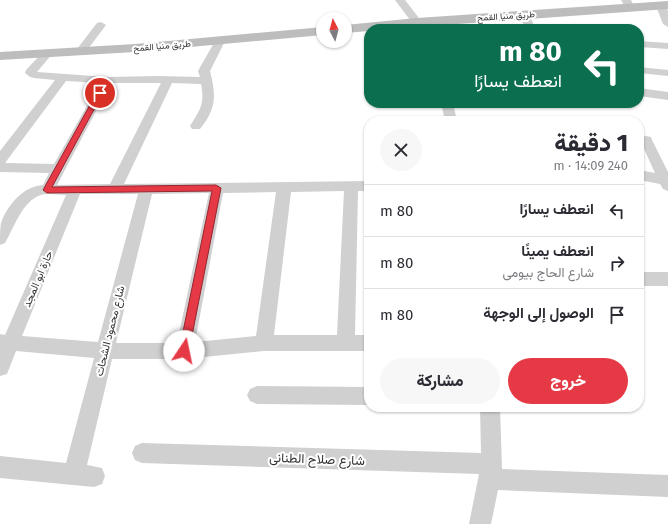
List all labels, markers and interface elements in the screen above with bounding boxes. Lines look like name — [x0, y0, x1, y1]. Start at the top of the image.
street label: طريق منيا القمح — [477, 9, 535, 24]
north arrow — [316, 12, 352, 48]
map controls — [316, 12, 352, 48]
text: 80 m — [499, 35, 562, 68]
street label: طريق منيا القمح — [133, 38, 191, 54]
icon: left — [576, 40, 628, 92]
text: انعطف يسارًا — [474, 70, 562, 92]
pin — [83, 76, 117, 110]
icon: arrive — [89, 82, 111, 104]
button: close — [380, 129, 422, 171]
text: 1 دقيقة — [554, 129, 628, 157]
text: 240 m · 14:09 — [554, 158, 628, 173]
text: انعطف يسارًا — [519, 200, 594, 218]
icon: left — [606, 200, 628, 222]
text: 80 m — [380, 202, 413, 220]
text: انعطف يمينًا — [521, 242, 594, 260]
street label: حارة ابو المجد — [20, 249, 56, 309]
icon: right — [606, 252, 628, 274]
text: 80 m — [380, 254, 413, 272]
text: شارع الحاج بيومى — [503, 265, 594, 280]
street label: شارع محمود الشحات — [92, 284, 129, 378]
text: الوصول إلى الوجهة — [483, 304, 594, 322]
icon: arrive — [606, 304, 628, 326]
text: 80 m — [380, 306, 413, 324]
position arrow — [163, 330, 205, 372]
button: مشاركة — [380, 358, 500, 404]
button: خروج — [508, 358, 628, 404]
street label: شارع صلاح الطنانى — [269, 450, 365, 470]

